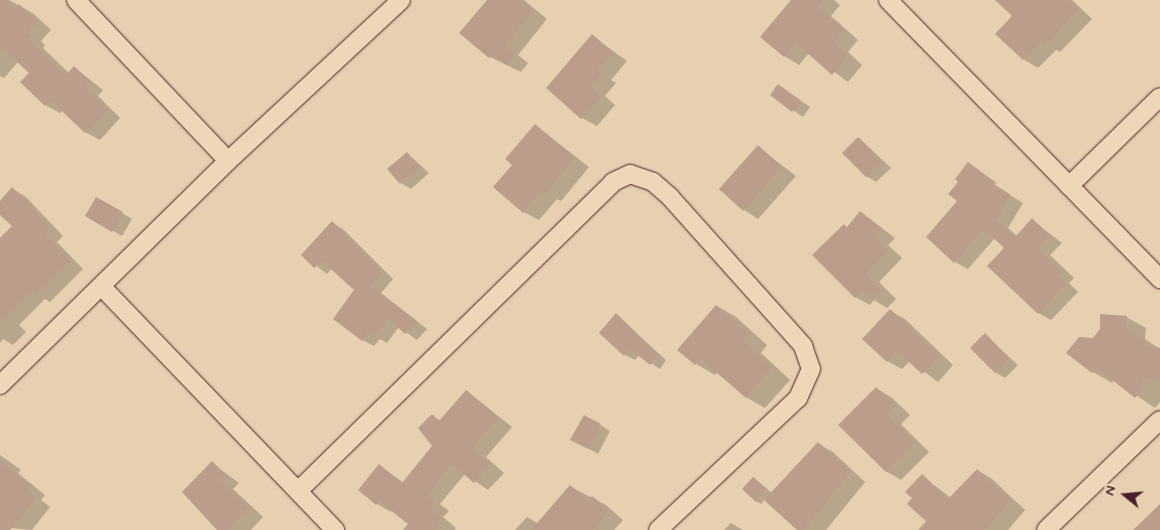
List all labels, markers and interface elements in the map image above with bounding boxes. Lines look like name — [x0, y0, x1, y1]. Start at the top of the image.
north arrow — [1100, 470, 1150, 520]
text: N — [1101, 484, 1121, 498]

